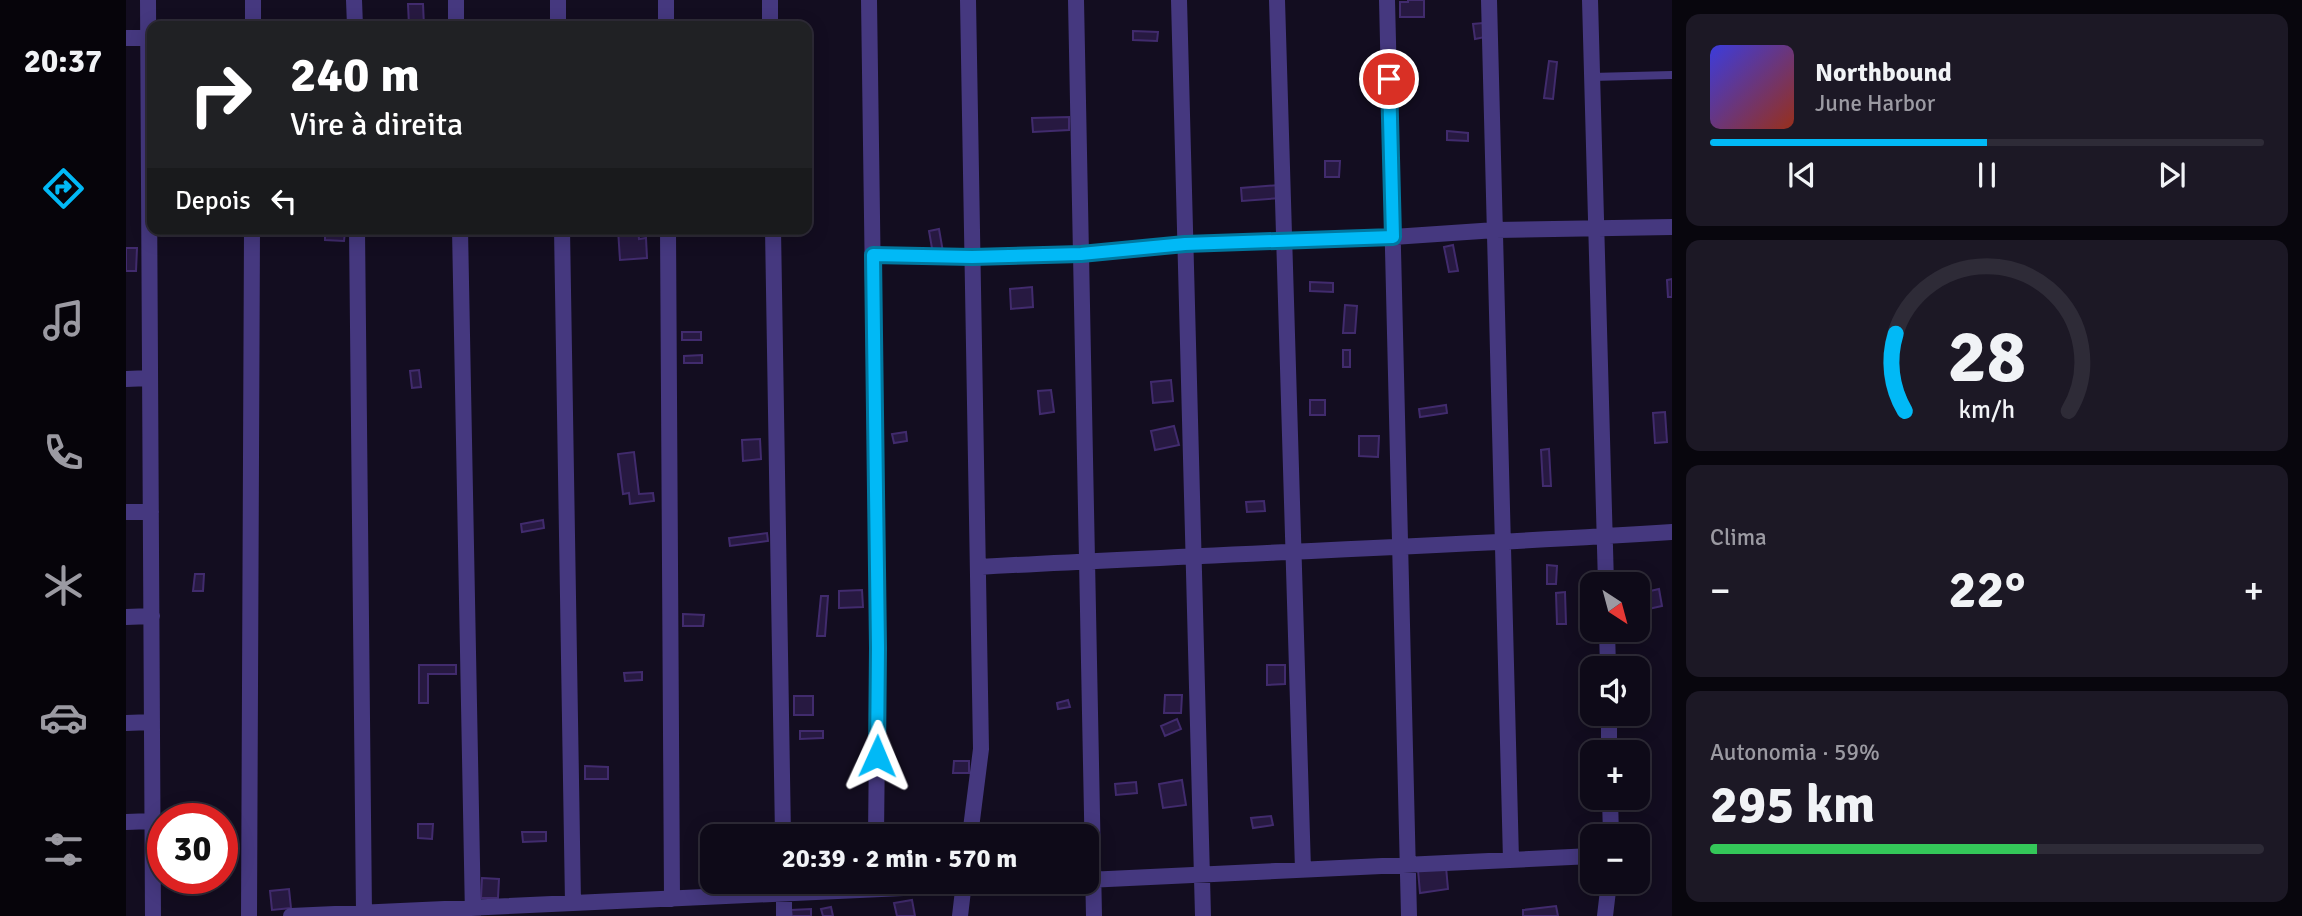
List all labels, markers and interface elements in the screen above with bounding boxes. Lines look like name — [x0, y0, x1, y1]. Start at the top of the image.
text: 20:37 — [24, 42, 102, 81]
text: 240 m — [290, 45, 420, 105]
icon: right — [175, 49, 266, 140]
pin — [1359, 49, 1419, 109]
text: Northbound — [1815, 57, 1952, 89]
icon: arrive — [1370, 60, 1408, 98]
text: June Harbor — [1815, 89, 1935, 118]
text: Vire à direita — [290, 105, 463, 144]
icon: previous — [1783, 156, 1821, 194]
icon: pause — [1968, 156, 2006, 194]
icon: next — [2153, 156, 2191, 194]
icon: directions — [39, 164, 88, 213]
icon: left — [265, 182, 303, 220]
text: Depois — [175, 185, 251, 217]
icon: music — [39, 296, 88, 345]
text: 28 — [1948, 314, 2026, 403]
text: km/h — [1959, 394, 2015, 425]
icon: phone — [39, 428, 88, 477]
text: Clima — [1710, 523, 1767, 552]
text: 22° — [1949, 558, 2025, 622]
icon: climate — [39, 561, 88, 610]
text: − — [1710, 567, 1731, 614]
text: + — [2243, 567, 2264, 614]
north arrow — [1580, 572, 1650, 642]
map controls — [1580, 572, 1650, 894]
button: sound — [1580, 656, 1650, 726]
icon: car — [39, 693, 88, 742]
position arrow — [840, 719, 914, 793]
text: Autonomia · 59% — [1710, 738, 1880, 767]
button: + — [1580, 740, 1650, 810]
text: 295 km — [1710, 773, 1875, 837]
speed limit sign: 30 — [147, 803, 238, 894]
button: − — [1580, 824, 1650, 894]
icon: filters — [39, 825, 88, 874]
text: 20:39 · 2 min · 570 m — [782, 843, 1017, 875]

